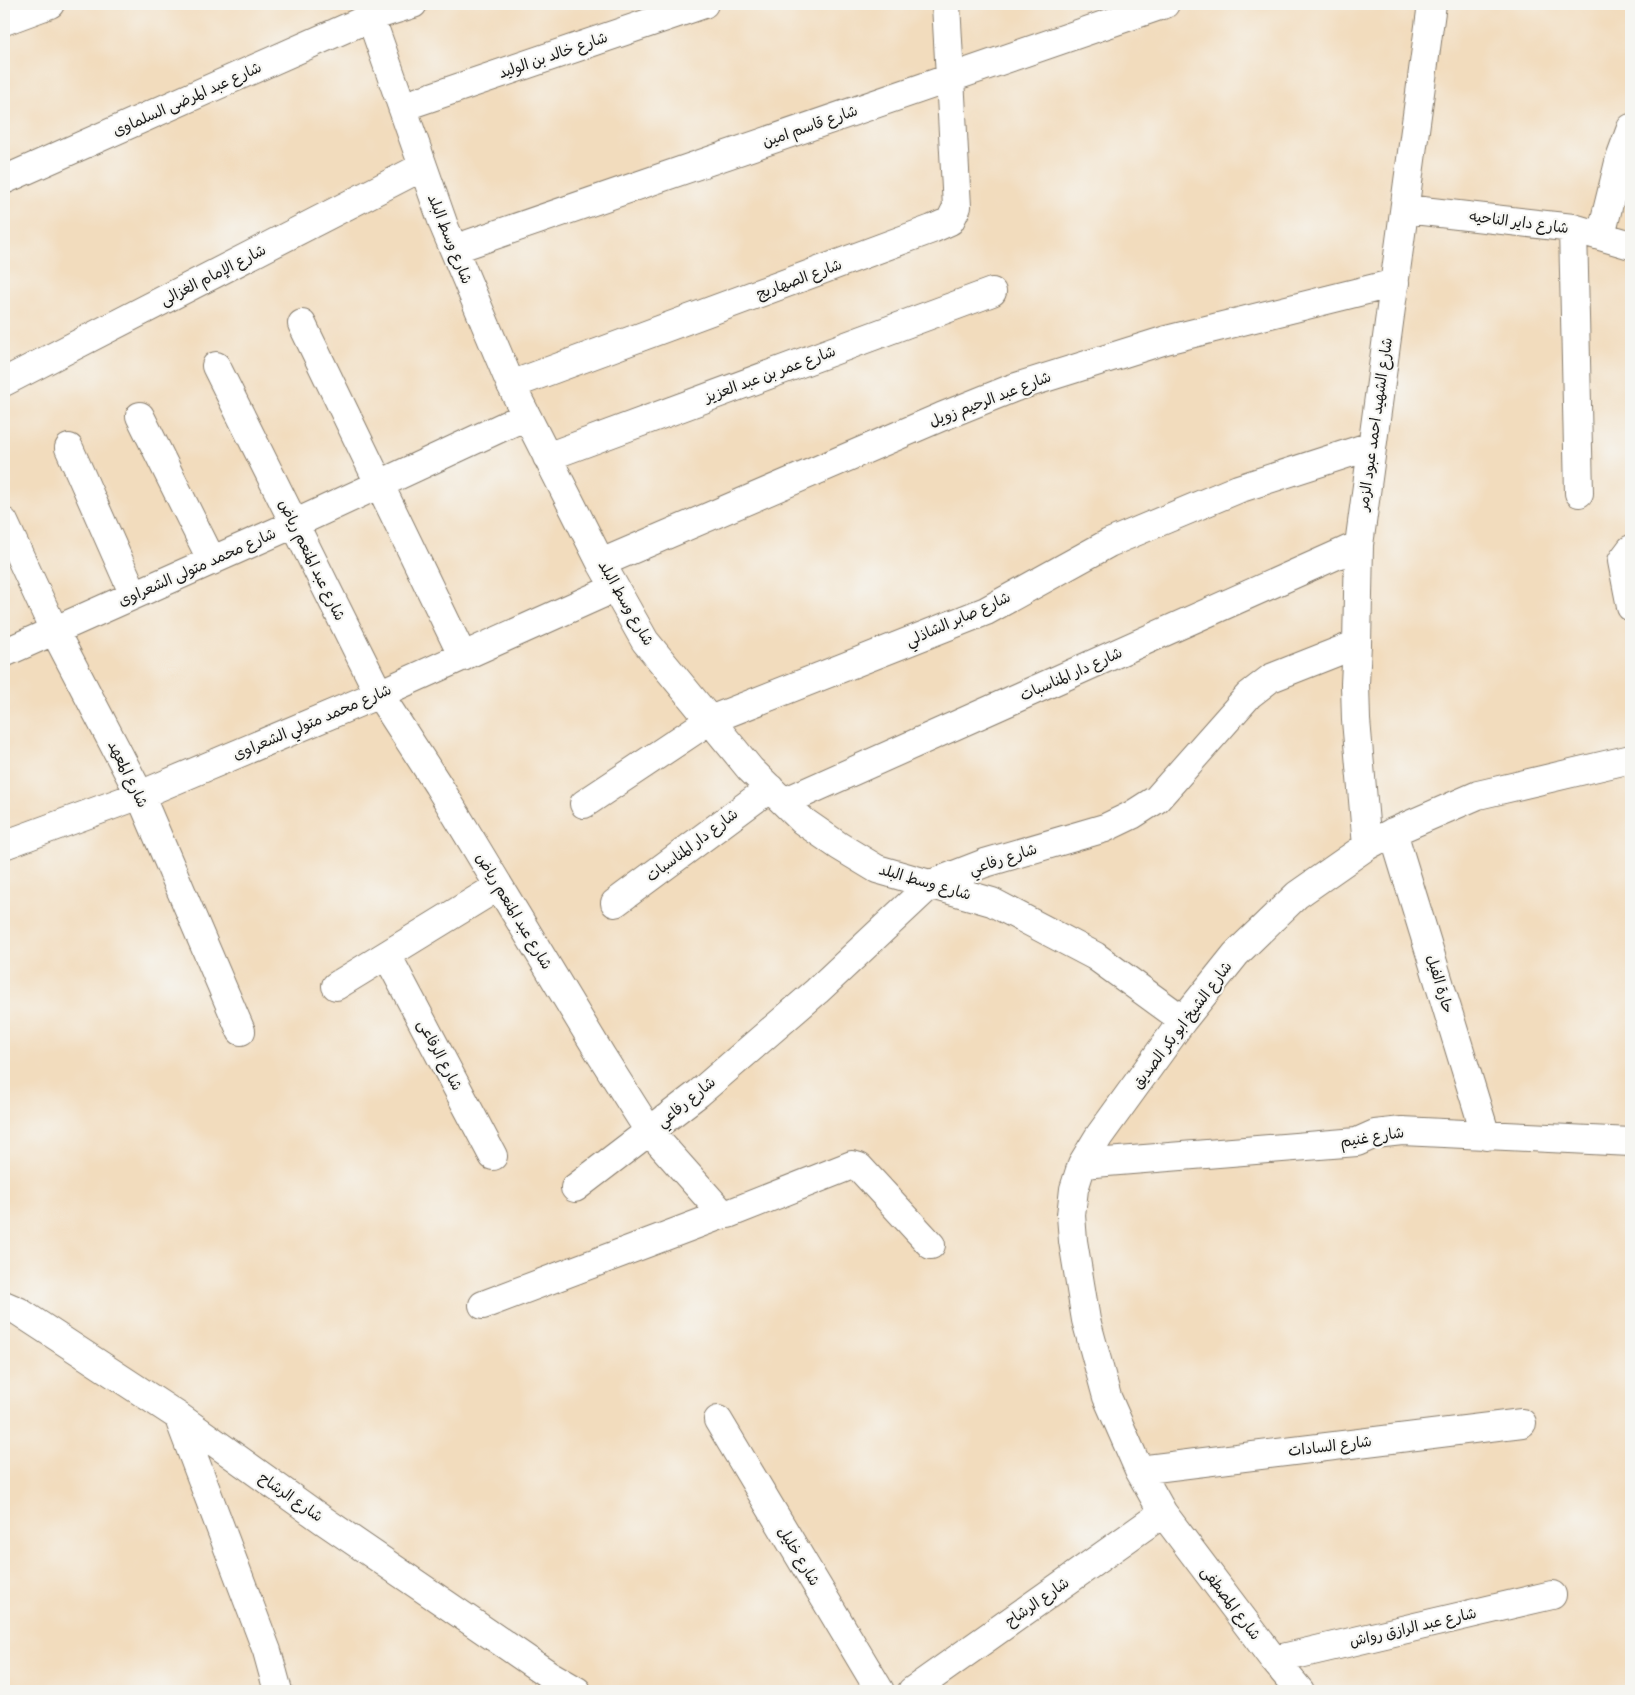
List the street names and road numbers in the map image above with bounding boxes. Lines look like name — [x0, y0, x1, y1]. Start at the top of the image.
street label: شارع خالد بن الوليد — [495, 26, 610, 83]
street label: شارع عبد المرضى السلماوى — [109, 56, 265, 141]
street label: شارع قاسم امين — [759, 99, 861, 154]
street label: شارع وسط البلد — [423, 191, 478, 287]
street label: شارع داير الناحيه — [1468, 205, 1570, 238]
street label: شارع الإمام الغزالى — [156, 239, 270, 311]
street label: شارع الصهاريج — [753, 253, 845, 304]
street label: شارع الشهيد احمد عبود الزمر — [1352, 336, 1397, 513]
street label: شارع عمر بن عبد العزيز — [699, 340, 838, 408]
street label: شارع عبد الرحيم زويل — [926, 366, 1054, 432]
street label: شارع عبد المنعم رياض — [272, 496, 351, 625]
street label: شارع محمد متولى الشعراوى — [115, 522, 279, 611]
street label: شارع وسط البلد — [594, 556, 659, 649]
street label: شارع صابر الشاذلي — [902, 586, 1015, 654]
street label: شارع دار المناسبات — [1016, 642, 1125, 706]
street label: شارع محمد متولي الشعراوى — [229, 679, 396, 767]
street label: شارع المعهد — [103, 737, 154, 811]
street label: شارع دار المناسبات — [641, 803, 742, 886]
street label: شارع رفاعي — [966, 838, 1041, 882]
street label: شارع عبد المنعم رياض — [470, 849, 558, 974]
street label: شارع وسط البلد — [877, 858, 974, 905]
street label: حارة الفيل — [1422, 952, 1459, 1016]
street label: شارع الشيخ ابو بكر الصديق — [1127, 957, 1237, 1093]
street label: شارع الرفاعى — [413, 1015, 468, 1094]
street label: شارع رفاعي — [652, 1071, 722, 1134]
street label: شارع غنيم — [1338, 1121, 1406, 1154]
street label: شارع السادات — [1287, 1430, 1373, 1461]
street label: شارع الرشاح — [255, 1467, 328, 1526]
street label: شارع خليل — [773, 1522, 826, 1590]
street label: شارع المصطفى — [1197, 1561, 1266, 1644]
street label: شارع الرشاح — [1000, 1572, 1073, 1631]
street label: شارع عبد الرازق رواش — [1347, 1602, 1479, 1651]

